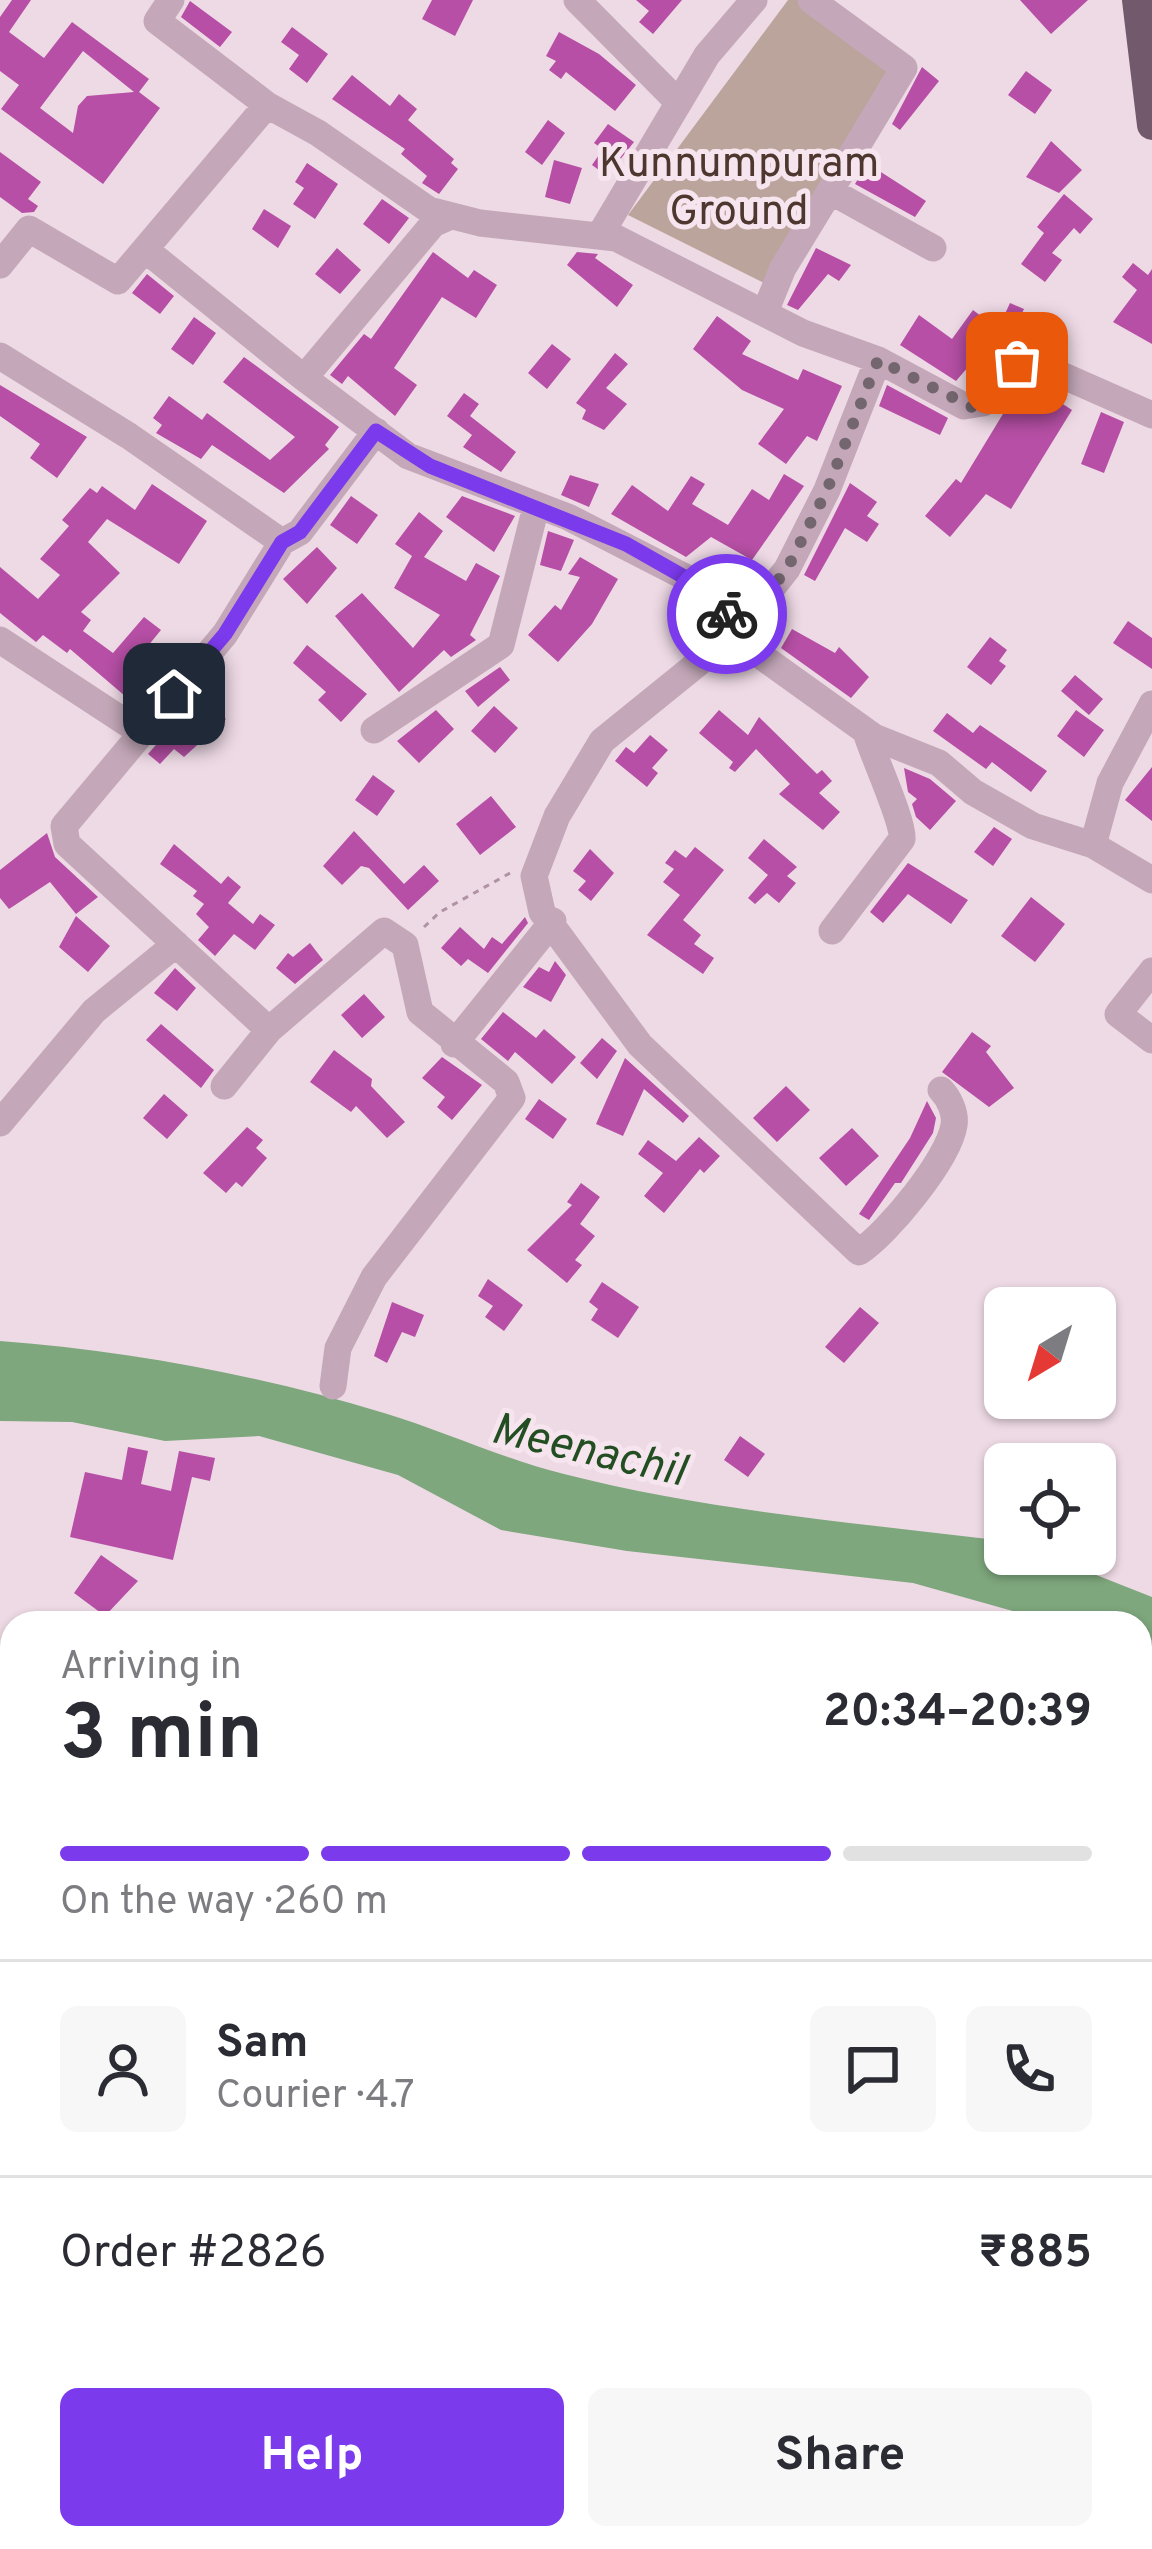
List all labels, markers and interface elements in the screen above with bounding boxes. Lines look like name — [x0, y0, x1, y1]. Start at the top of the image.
park label: Kunnumpuram Ground — [599, 139, 879, 240]
pin — [966, 312, 1068, 414]
icon: bag — [984, 330, 1050, 396]
courier — [667, 554, 787, 674]
icon: bike — [694, 581, 760, 647]
pin — [123, 643, 225, 745]
icon: home — [141, 661, 207, 727]
north arrow — [984, 1287, 1116, 1419]
map controls — [984, 1287, 1116, 1575]
water label: Meenachil — [485, 1402, 693, 1503]
button: locate — [984, 1443, 1116, 1575]
text: Arriving in — [60, 1644, 242, 1693]
text: 20:34–20:39 — [823, 1685, 1092, 1742]
text: 3 min — [60, 1688, 263, 1787]
text: On the way · 260 m — [60, 1879, 388, 1928]
button: person — [60, 2006, 186, 2132]
button: chat — [810, 2006, 936, 2132]
button: phone — [966, 2006, 1092, 2132]
text: Sam — [216, 2016, 308, 2073]
text: Courier · 4.7 — [216, 2073, 415, 2122]
text: Order #2826 — [60, 2226, 327, 2283]
text: ₹885 — [978, 2226, 1092, 2283]
button: Help — [60, 2388, 564, 2526]
button: Share — [588, 2388, 1092, 2526]

